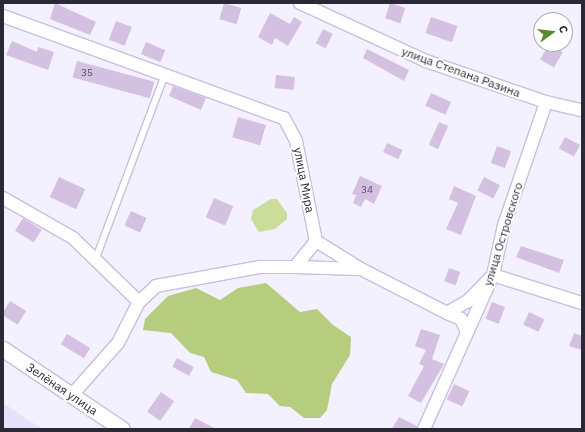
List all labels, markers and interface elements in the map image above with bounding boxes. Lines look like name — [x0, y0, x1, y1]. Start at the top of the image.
north arrow — [533, 12, 573, 52]
text: С — [556, 24, 571, 34]
street label: улица Степана Разина — [400, 44, 522, 100]
house number: 35 — [81, 67, 93, 79]
street label: улица Мира — [291, 146, 317, 214]
street label: улица Островского — [480, 180, 526, 288]
house number: 34 — [361, 184, 373, 196]
street label: Зелёная улица — [24, 360, 100, 418]

